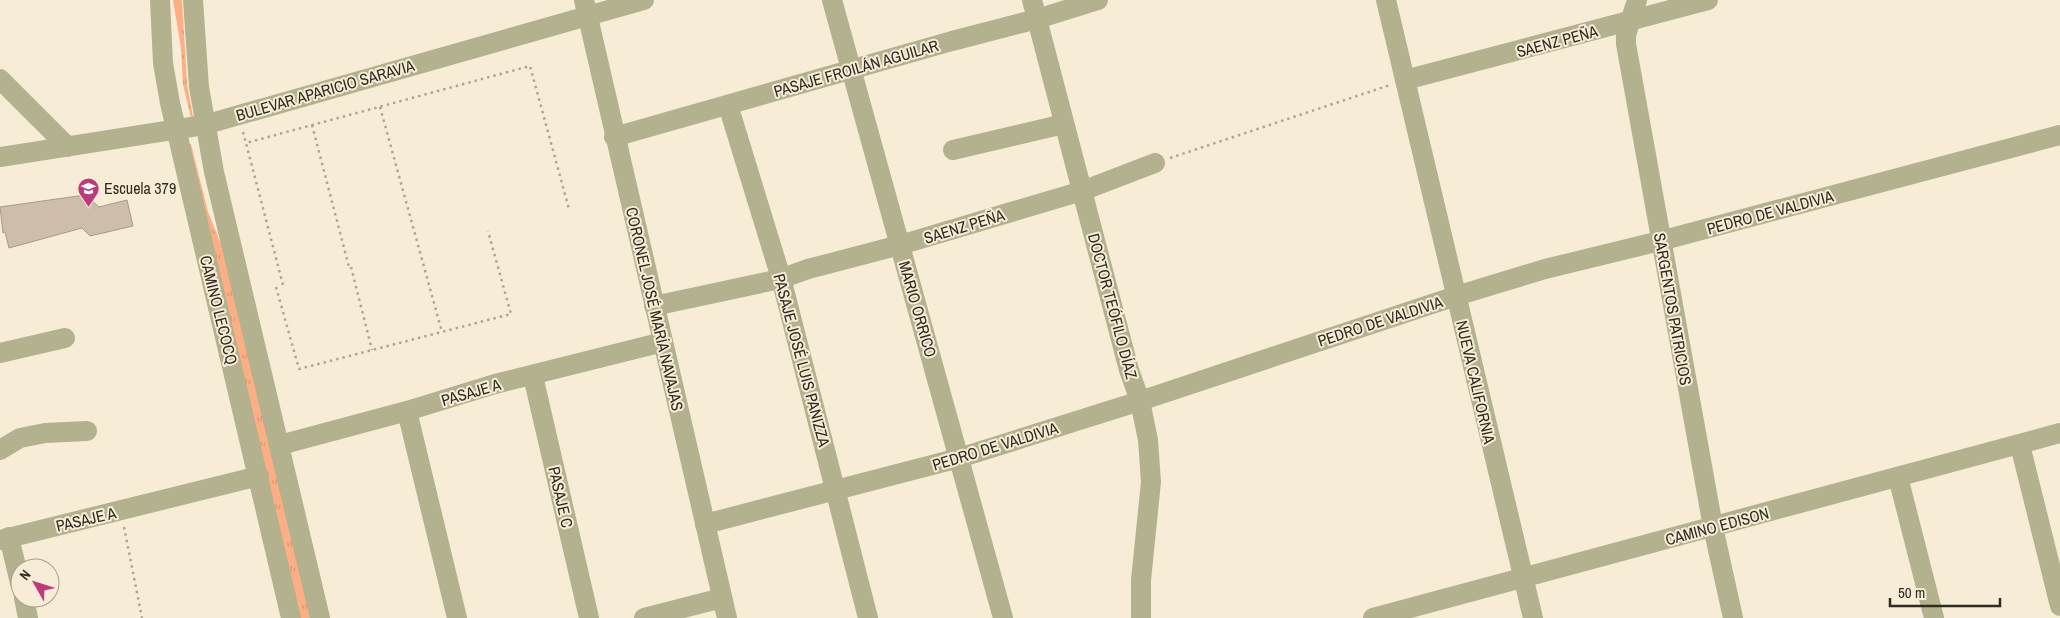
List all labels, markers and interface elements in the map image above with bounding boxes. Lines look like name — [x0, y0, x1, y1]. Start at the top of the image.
street label: SAENZ PEÑA — [1514, 20, 1600, 62]
street label: PASAJE FROILÁN AGUILAR — [771, 34, 941, 102]
street label: BULEVAR APARICIO SARAVIA — [233, 54, 417, 126]
school or university icon: Escuela 379 — [76, 176, 100, 207]
place label: Escuela 379 — [104, 177, 176, 199]
street label: PEDRO DE VALDIVIA — [1704, 184, 1836, 239]
street label: SAENZ PEÑA — [921, 203, 1007, 249]
street label: CORONEL JOSÉ MARÍA NAVAJAS — [621, 205, 689, 413]
street label: DOCTOR TEÓFILO DÍAZ — [1083, 231, 1143, 381]
street label: SARGENTOS PATRICIOS — [1649, 231, 1697, 387]
street label: CAMINO LECOCQ — [195, 253, 243, 367]
street label: MARIO ORRICO — [894, 258, 942, 360]
street label: PASAJE JOSÉ LUIS PANIZZA — [768, 271, 836, 449]
street label: PEDRO DE VALDIVIA — [1315, 290, 1446, 352]
street label: NUEVA CALIFORNIA — [1451, 318, 1501, 446]
street label: PASAJE A — [439, 373, 504, 411]
street label: PEDRO DE VALDIVIA — [929, 416, 1061, 476]
street label: PASAJE C — [543, 464, 579, 530]
street label: PASAJE A — [54, 501, 118, 537]
street label: CAMINO EDISON — [1663, 502, 1771, 550]
north arrow — [10, 558, 60, 608]
text: N — [15, 566, 35, 584]
scale bar — [1890, 576, 2000, 608]
text: 50 m — [1898, 582, 1925, 603]

